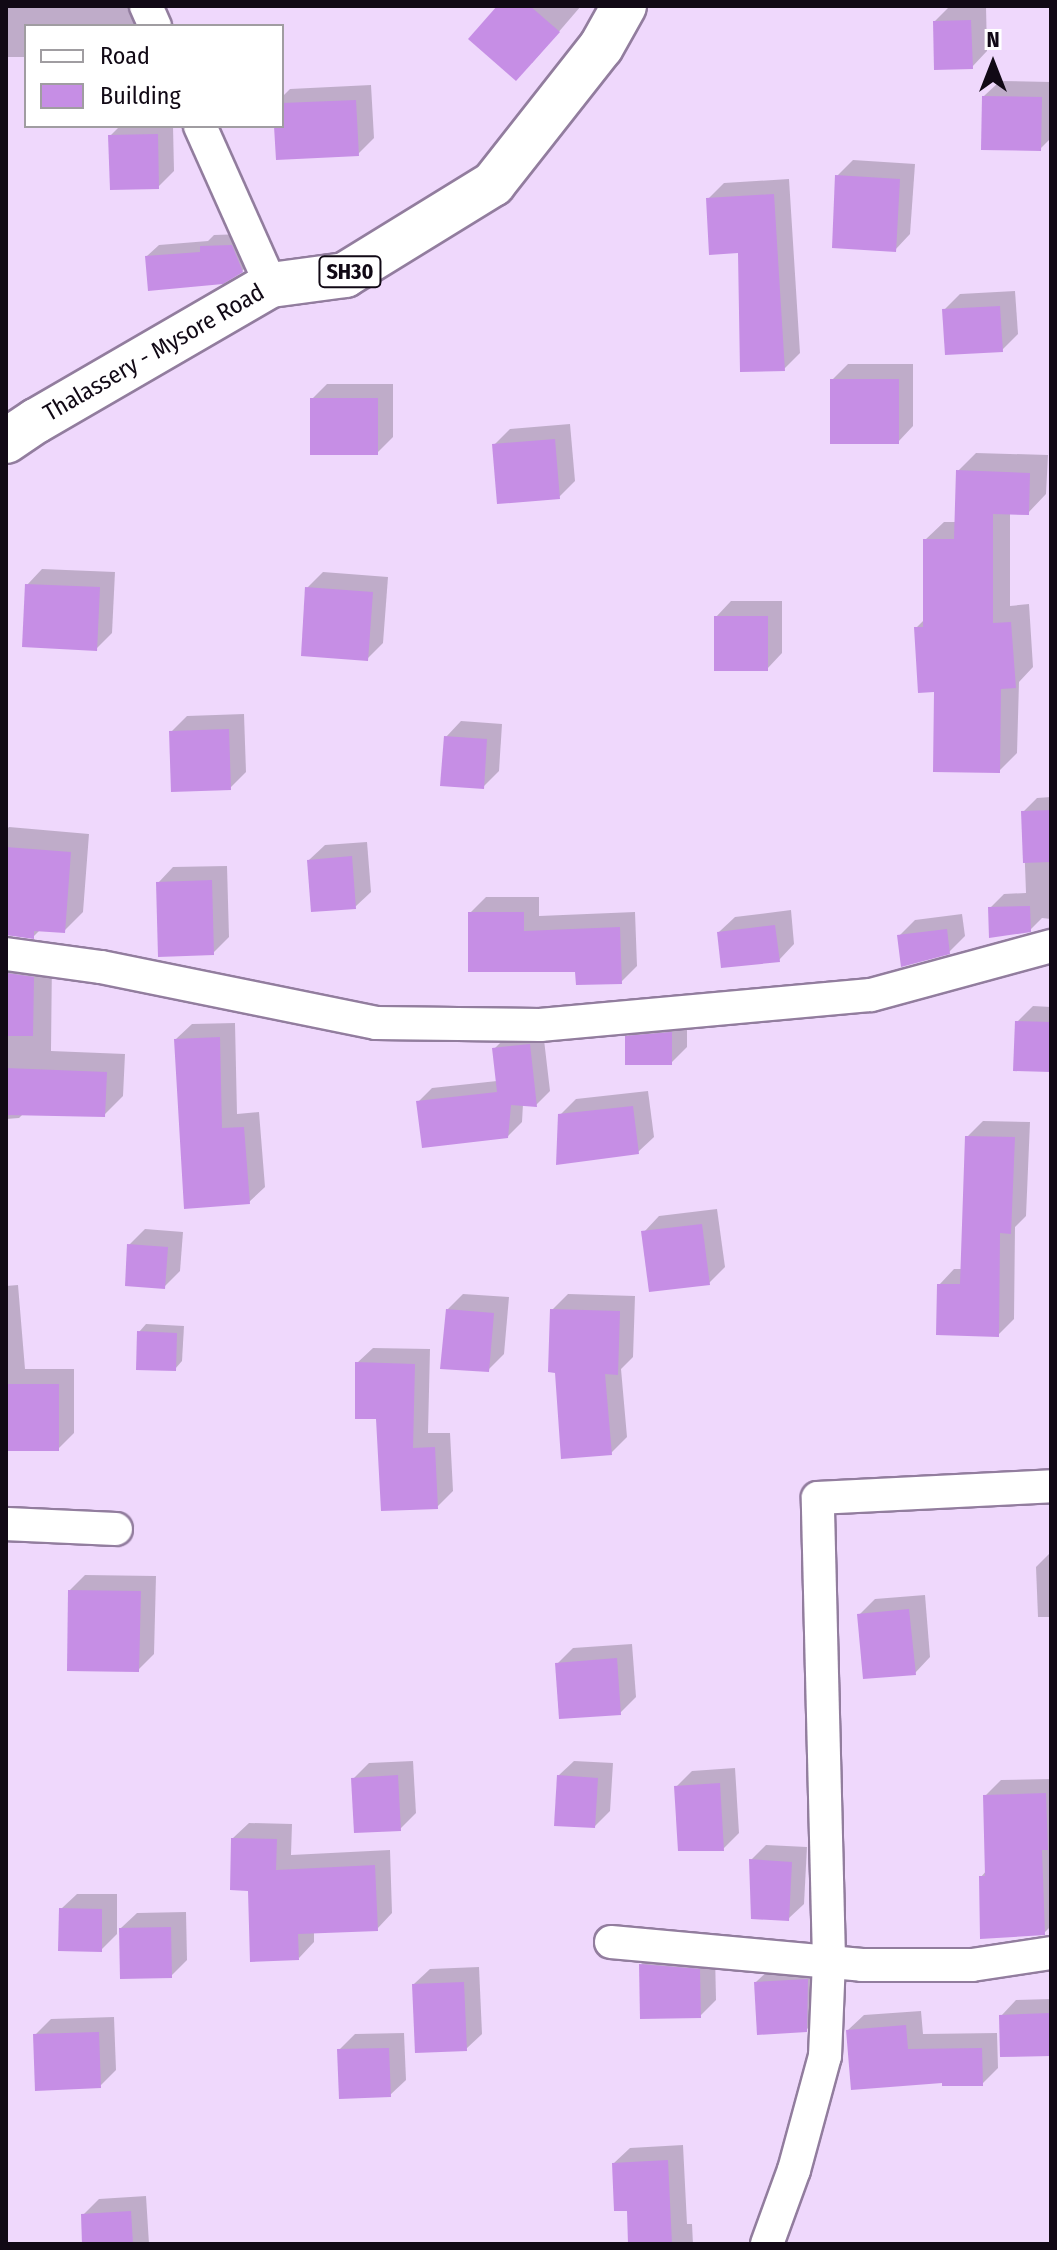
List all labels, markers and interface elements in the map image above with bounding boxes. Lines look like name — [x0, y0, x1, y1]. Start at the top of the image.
legend — [24, 24, 284, 128]
north arrow — [953, 24, 1033, 104]
text: N — [986, 26, 1000, 53]
text: Road — [100, 42, 150, 70]
text: Building — [100, 82, 181, 110]
road number: SH30 — [318, 254, 382, 290]
street label: Thalassery - Mysore Road — [39, 278, 269, 428]

